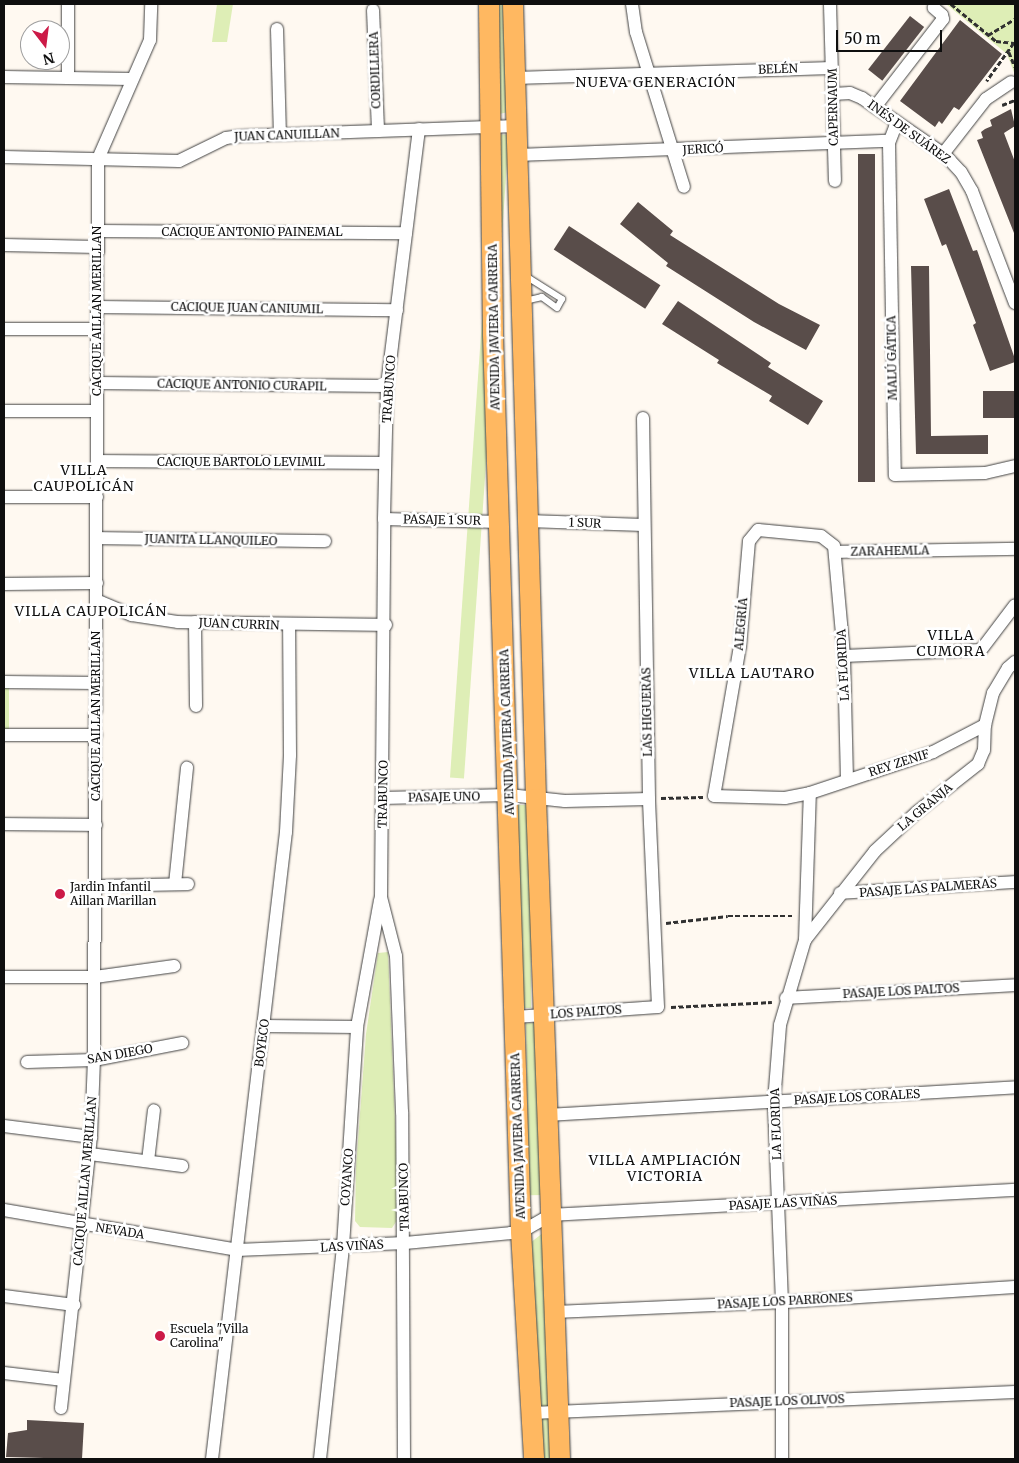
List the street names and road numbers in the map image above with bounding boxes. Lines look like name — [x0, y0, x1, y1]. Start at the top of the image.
street label: CORDILLERA — [366, 31, 384, 109]
street label: BELÉN — [758, 61, 798, 77]
street label: CAPERNAUM — [825, 68, 841, 146]
street label: INÉS DE SUÁREZ — [865, 97, 953, 167]
street label: JUAN CANUILLAN — [234, 126, 340, 144]
street label: JERICÓ — [682, 141, 724, 157]
street label: CACIQUE ANTONIO PAINEMAL — [161, 225, 343, 239]
street label: CACIQUE AILLAN MERILLAN — [90, 226, 104, 396]
street label: AVENIDA JAVIERA CARRERA — [485, 244, 503, 410]
street label: CACIQUE JUAN CANIUMIL — [171, 299, 323, 317]
street label: MALÚ GÁTICA — [884, 315, 900, 401]
street label: TRABUNCO — [379, 354, 399, 424]
street label: CACIQUE ANTONIO CURAPIL — [157, 376, 327, 394]
street label: CACIQUE BARTOLO LEVIMIL — [157, 455, 325, 469]
street label: PASAJE 1 SUR — [403, 512, 481, 528]
street label: 1 SUR — [568, 515, 602, 531]
street label: JUANITA LLANQUILEO — [145, 532, 277, 548]
street label: ZARAHEMLA — [850, 543, 930, 559]
street label: ALEGRÍA — [732, 597, 750, 651]
street label: JUAN CURRIN — [198, 615, 280, 633]
street label: LA FLORIDA — [834, 629, 852, 701]
street label: CACIQUE AILLAN MERILLAN — [89, 631, 103, 801]
street label: AVENIDA JAVIERA CARRERA — [497, 649, 517, 815]
street label: LAS HIGUERAS — [639, 667, 655, 757]
street label: REY ZENIF — [867, 746, 931, 780]
street label: TRABUNCO — [375, 760, 391, 828]
street label: LA GRANJA — [895, 780, 955, 834]
street label: PASAJE UNO — [408, 789, 480, 805]
street label: PASAJE LAS PALMERAS — [859, 876, 997, 900]
street label: PASAJE LOS PALTOS — [842, 981, 960, 1001]
street label: LOS PALTOS — [550, 1002, 622, 1022]
street label: BOYECO — [252, 1018, 272, 1068]
street label: SAN DIEGO — [86, 1041, 154, 1067]
street label: AVENIDA JAVIERA CARRERA — [508, 1053, 528, 1219]
street label: PASAJE LOS CORALES — [793, 1086, 921, 1108]
street label: LA FLORIDA — [768, 1088, 784, 1160]
street label: CACIQUE AILLAN MERILLAN — [70, 1096, 100, 1266]
street label: COYANCO — [338, 1148, 356, 1206]
street label: TRABUNCO — [396, 1163, 412, 1231]
street label: PASAJE LAS VIÑAS — [728, 1193, 838, 1213]
street label: NEVADA — [95, 1220, 145, 1242]
street label: LAS VIÑAS — [320, 1237, 384, 1255]
street label: PASAJE LOS PARRONES — [717, 1290, 853, 1312]
street label: PASAJE LOS OLIVOS — [729, 1392, 845, 1410]

